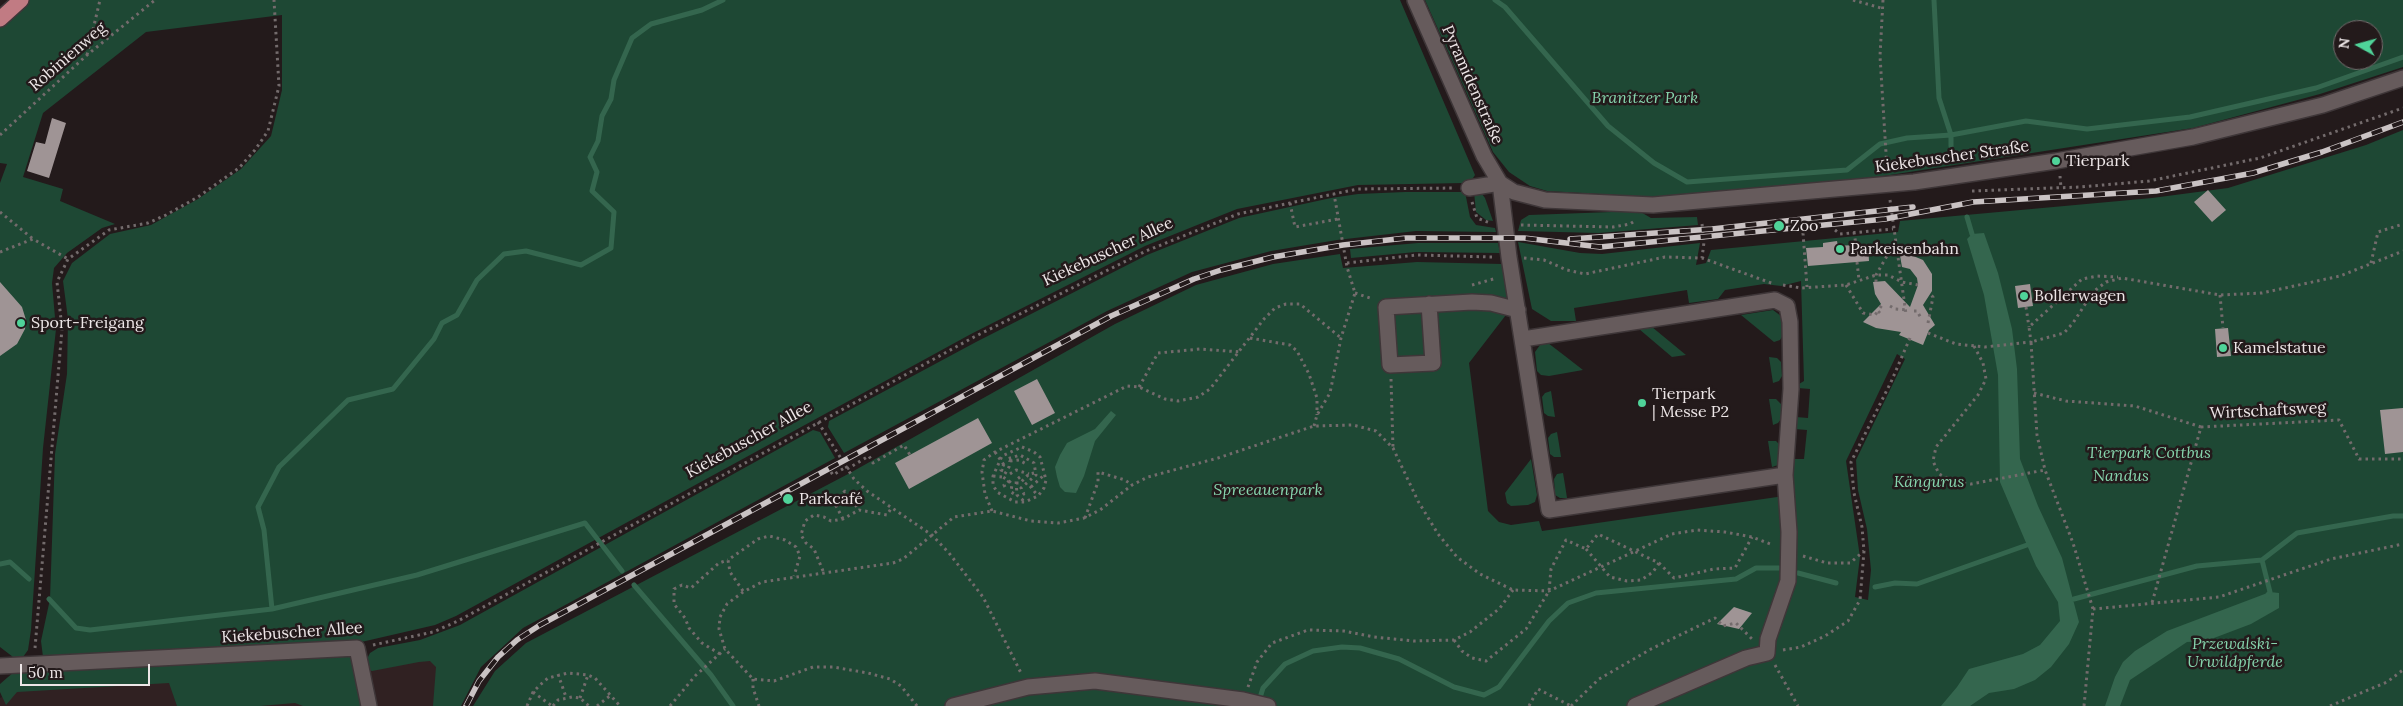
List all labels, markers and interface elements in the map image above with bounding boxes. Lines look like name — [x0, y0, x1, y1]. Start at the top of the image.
street label: Robinienweg — [26, 18, 110, 96]
north arrow — [2333, 20, 2383, 70]
street label: Pyramidenstraße — [1437, 22, 1507, 148]
text: N — [2335, 37, 2354, 50]
park label: Branitzer Park — [1592, 88, 1698, 108]
street label: Kiekebuscher Straße — [1874, 137, 2030, 177]
place label: Tierpark — [2066, 151, 2130, 171]
marker: Tierpark — [2050, 155, 2062, 167]
street label: Kiekebuscher Allee — [1040, 213, 1176, 291]
place label: Zoo — [1790, 216, 1818, 236]
marker: Zoo — [1772, 219, 1786, 233]
place label: Parkeisenbahn — [1850, 239, 1959, 259]
marker: Parkeisenbahn — [1834, 243, 1846, 255]
place label: Bollerwagen — [2034, 286, 2126, 306]
marker: Bollerwagen — [2018, 290, 2030, 302]
place label: Sport-Freigang — [31, 313, 144, 333]
marker: Sport-Freigang — [15, 317, 27, 329]
place label: Kamelstatue — [2233, 338, 2326, 358]
marker: Kamelstatue — [2217, 342, 2229, 354]
place label: Tierpark | Messe P2 — [1652, 384, 1729, 422]
street label: Kiekebuscher Allee — [683, 397, 815, 483]
marker: Tierpark | Messe P2 — [1636, 397, 1648, 409]
street label: Wirtschaftsweg — [2209, 398, 2327, 424]
park label: Tierpark Cottbus — [2087, 443, 2211, 463]
park label: Nandus — [2093, 466, 2149, 486]
park label: Kängurus — [1894, 472, 1964, 492]
park label: Spreeauenpark — [1213, 480, 1323, 500]
place label: Parkcafé — [799, 489, 863, 509]
marker: Parkcafé — [781, 492, 795, 506]
street label: Kiekebuscher Allee — [221, 618, 363, 648]
park label: Przewalski- Urwildpferde — [2187, 634, 2283, 672]
scale bar — [22, 654, 152, 686]
text: 50 m — [28, 663, 63, 682]

